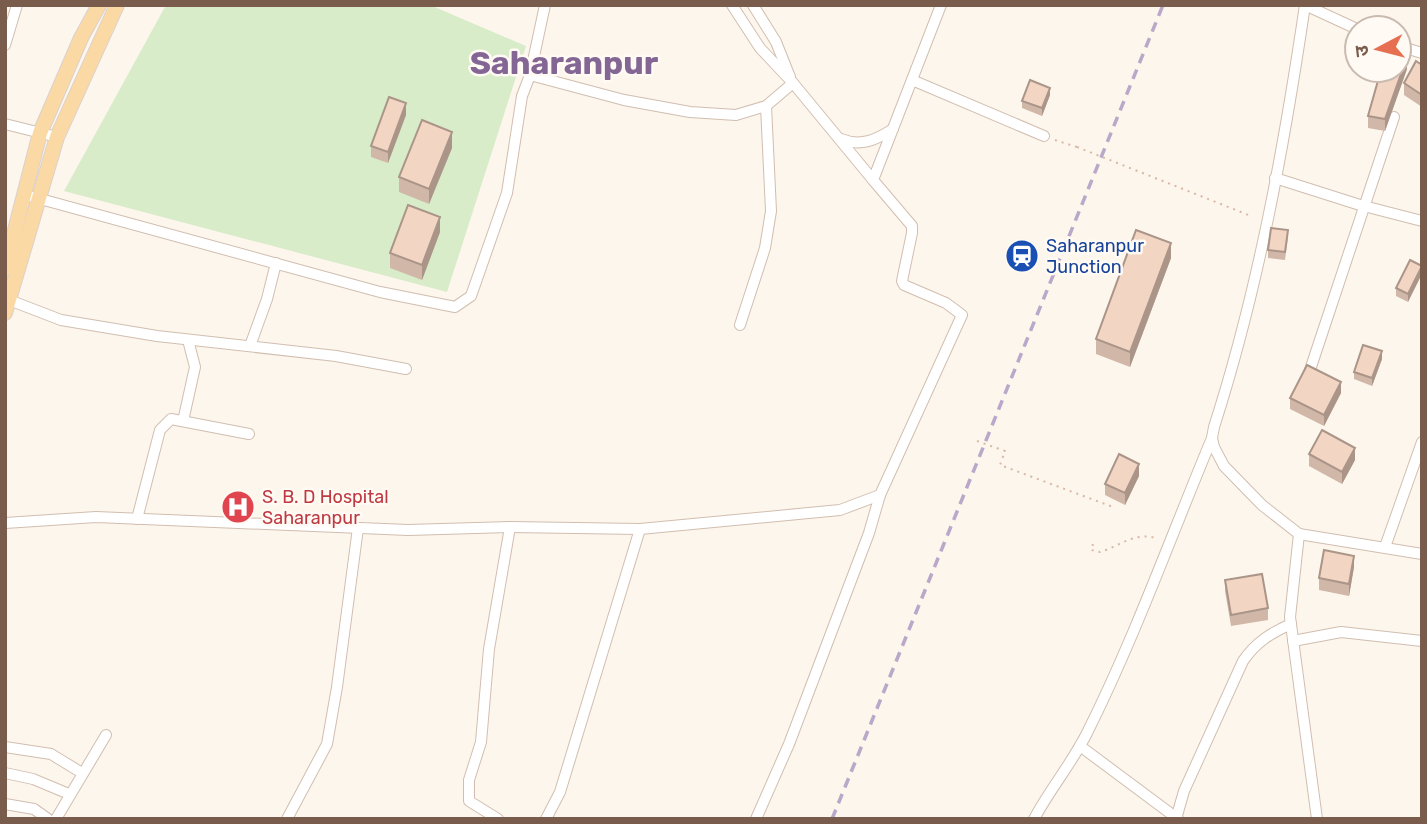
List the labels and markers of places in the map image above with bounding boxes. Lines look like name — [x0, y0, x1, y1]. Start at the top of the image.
place label: Saharanpur Junction — [1046, 235, 1144, 278]
station icon: Saharanpur Junction — [1003, 237, 1041, 275]
place label: S. B. D Hospital Saharanpur — [262, 486, 389, 529]
hospital icon: S. B. D Hospital Saharanpur — [219, 488, 257, 526]

